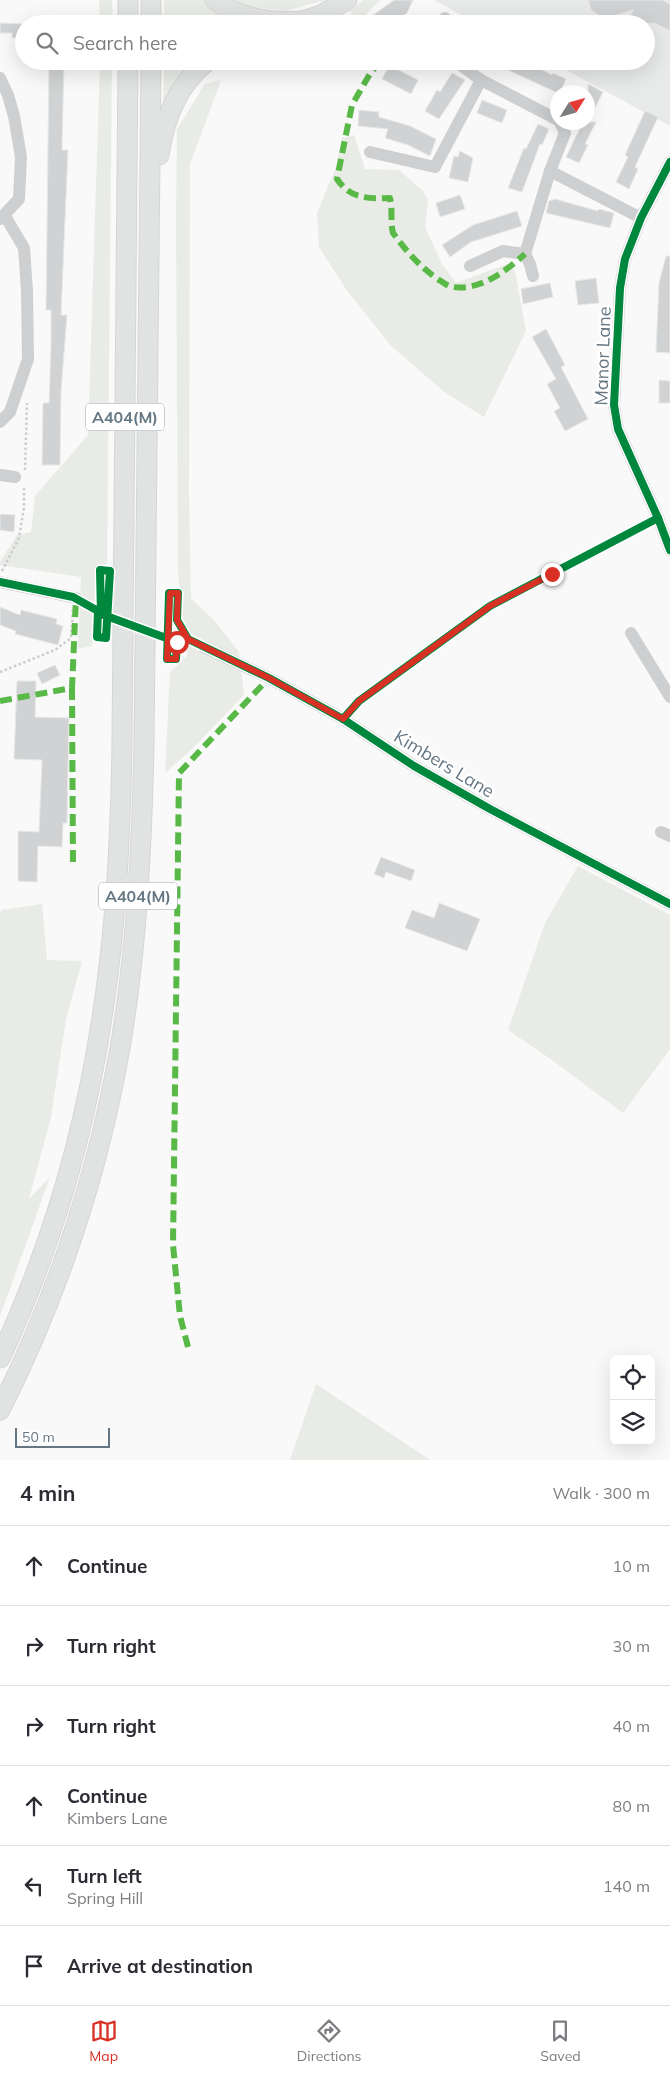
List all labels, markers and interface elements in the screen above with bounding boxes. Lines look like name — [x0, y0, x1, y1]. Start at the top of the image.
search box — [15, 15, 655, 70]
icon: search — [33, 29, 61, 57]
text: Search here — [73, 31, 177, 55]
north arrow — [550, 85, 595, 130]
street label: Manor Lane — [589, 306, 616, 406]
road number: A404(M) — [86, 404, 164, 431]
route end — [541, 563, 564, 586]
route start — [166, 631, 189, 654]
street label: Kimbers Lane — [390, 725, 499, 803]
road number: A404(M) — [99, 882, 177, 909]
map controls — [610, 1355, 655, 1445]
button: locate — [610, 1355, 655, 1400]
button: layers — [610, 1400, 655, 1445]
scale bar — [15, 1425, 110, 1448]
text: 50 m — [22, 1428, 55, 1446]
text: 4 min — [20, 1480, 75, 1506]
text: Walk · 300 m — [552, 1483, 650, 1503]
icon: ahead — [20, 1552, 48, 1580]
text: Continue — [67, 1554, 147, 1578]
text: 10 m — [613, 1556, 650, 1576]
icon: right — [20, 1632, 48, 1660]
text: Turn right — [67, 1634, 156, 1658]
text: 30 m — [613, 1636, 650, 1656]
icon: right — [20, 1712, 48, 1740]
text: Turn right — [67, 1714, 156, 1738]
text: 40 m — [613, 1716, 650, 1736]
text: Continue — [67, 1784, 147, 1808]
icon: ahead — [20, 1792, 48, 1820]
text: 80 m — [613, 1796, 650, 1816]
text: Kimbers Lane — [67, 1808, 168, 1828]
text: Turn left — [67, 1864, 142, 1888]
icon: left — [20, 1872, 48, 1900]
text: 140 m — [603, 1876, 650, 1896]
text: Spring Hill — [67, 1888, 143, 1908]
icon: arrive — [20, 1952, 48, 1980]
text: Arrive at destination — [67, 1954, 253, 1978]
tab: Map — [89, 2017, 118, 2065]
tab: Directions — [297, 2017, 362, 2065]
tab: Saved — [540, 2017, 581, 2065]

